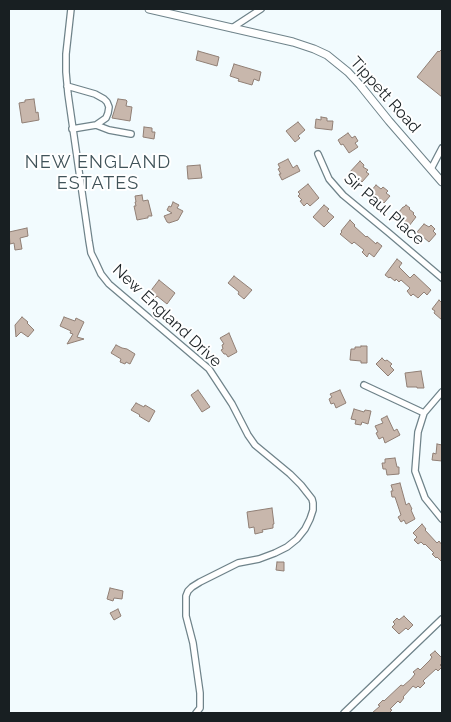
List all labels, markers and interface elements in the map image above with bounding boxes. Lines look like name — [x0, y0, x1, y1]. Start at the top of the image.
street label: Tippett Road — [346, 53, 424, 137]
district label: NEW ENGLAND ESTATES — [23, 152, 173, 194]
street label: Sir Paul Place — [340, 169, 428, 249]
street label: New England Drive — [109, 261, 225, 371]

